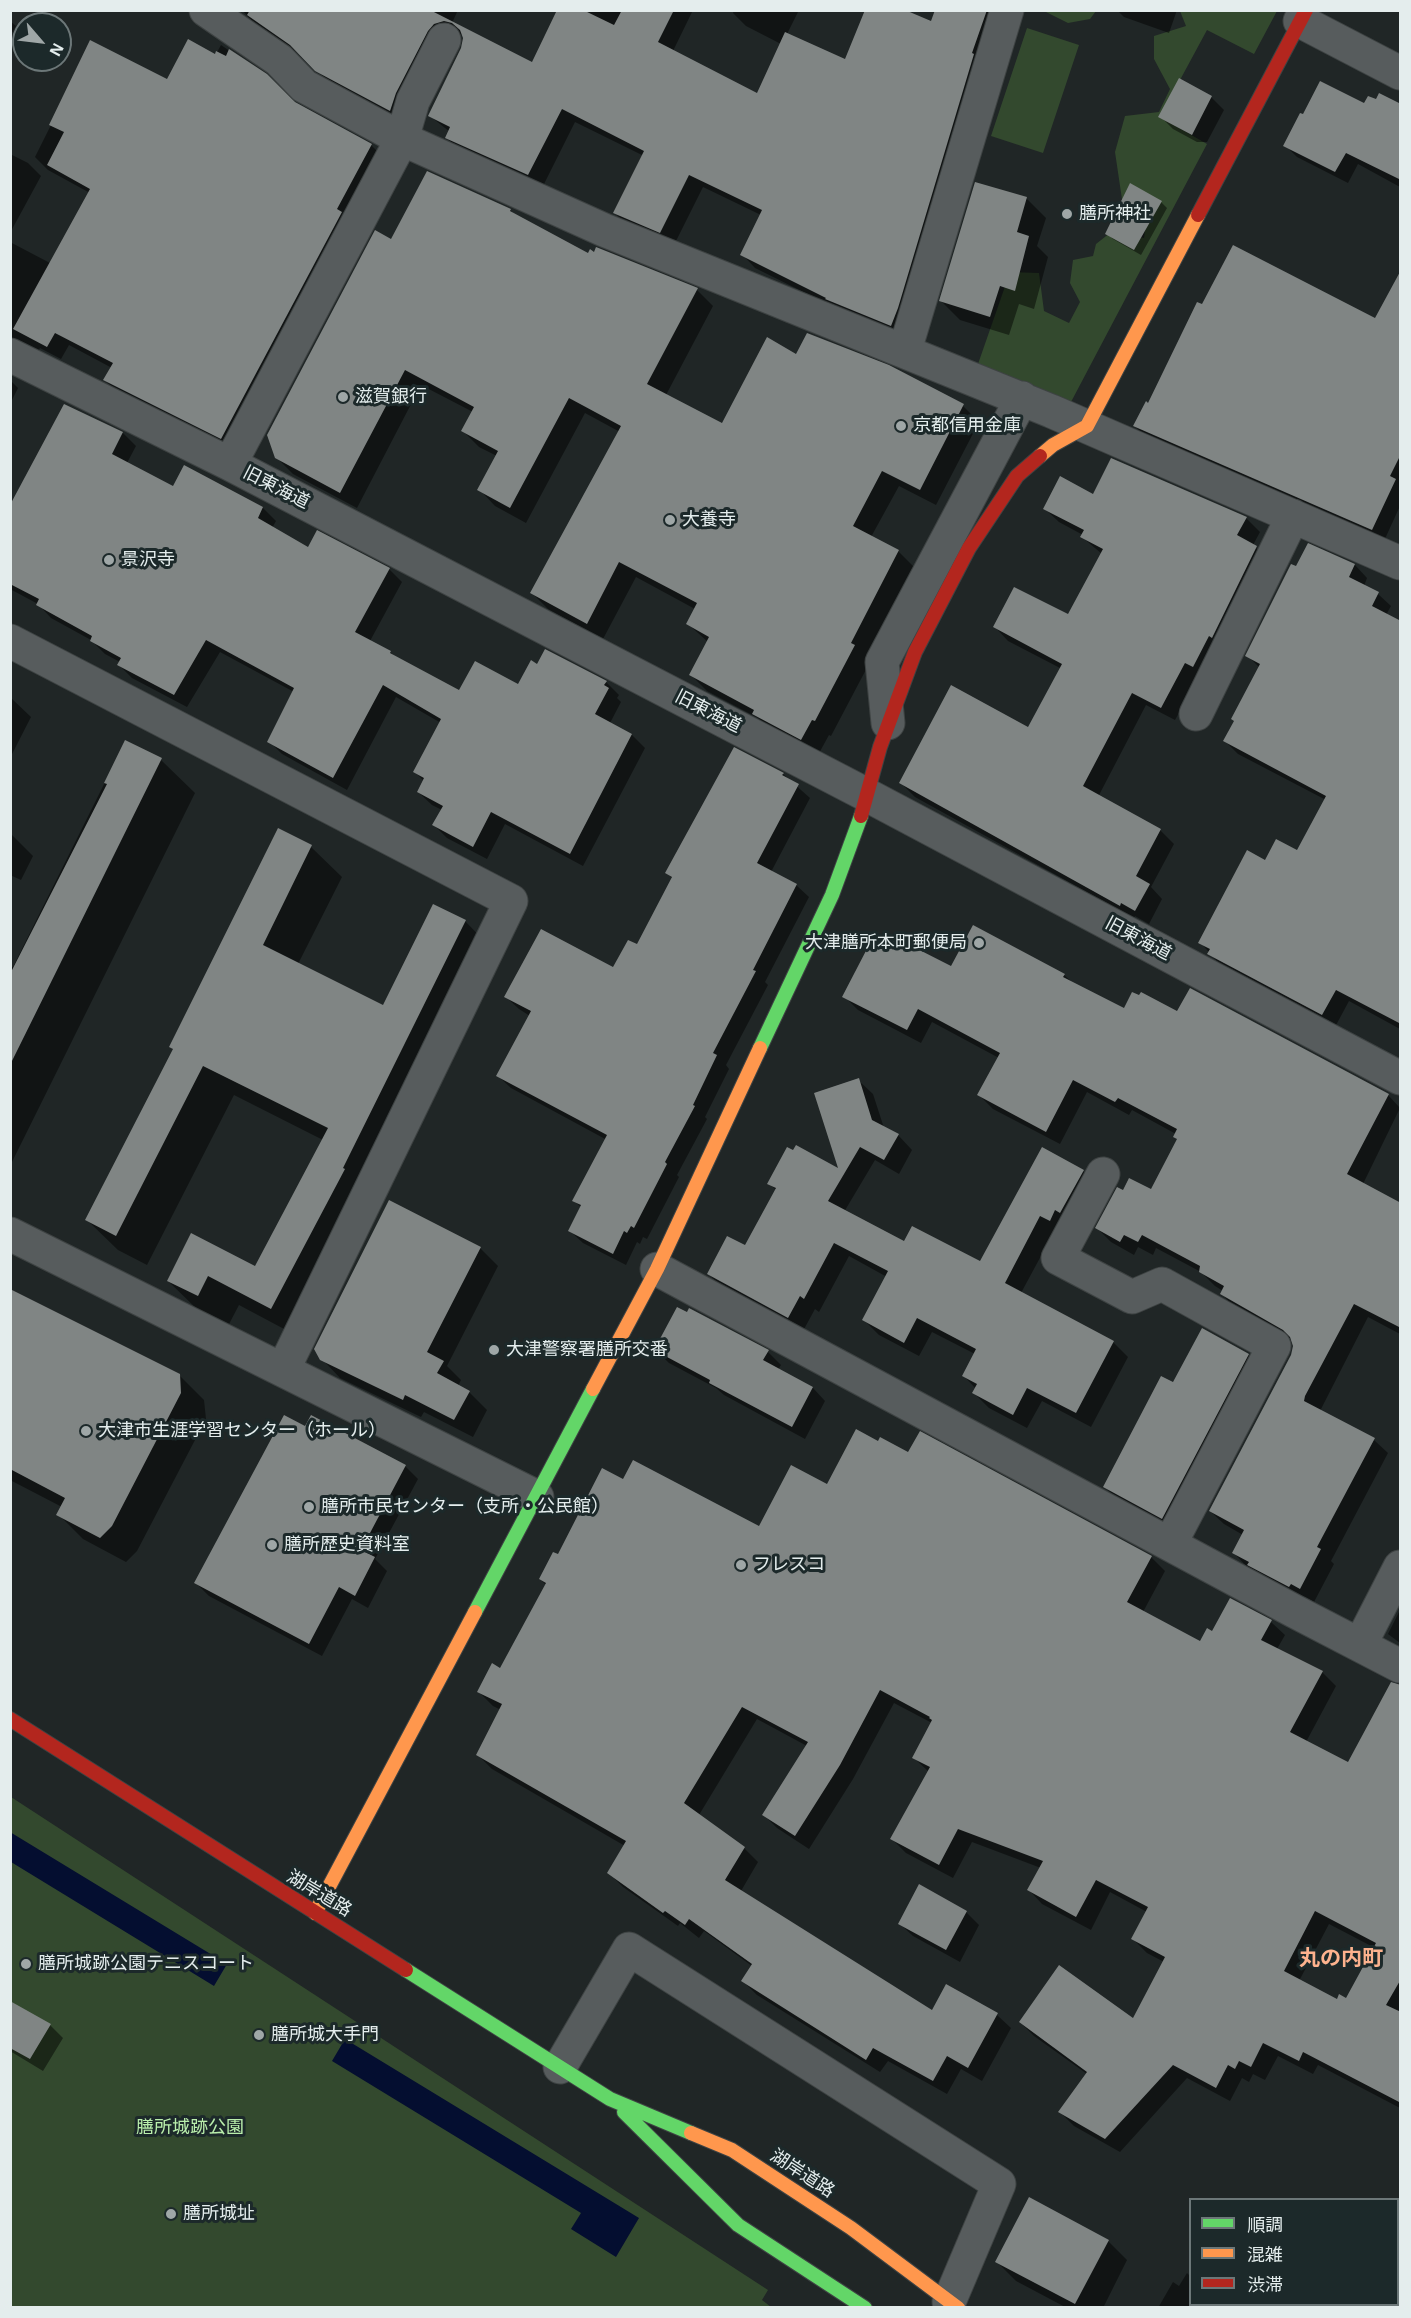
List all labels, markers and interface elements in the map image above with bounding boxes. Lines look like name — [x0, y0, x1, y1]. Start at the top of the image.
north arrow — [12, 12, 72, 72]
text: N — [46, 41, 67, 59]
place label: 膳所神社 — [1079, 203, 1151, 225]
marker: 膳所神社 — [1060, 207, 1074, 221]
place label: 滋賀銀行 — [355, 386, 427, 408]
marker: 滋賀銀行 — [336, 390, 350, 404]
place label: 京都信用金庫 — [913, 415, 1021, 437]
marker: 京都信用金庫 — [894, 419, 908, 433]
street label: 旧東海道 — [239, 462, 313, 514]
place label: 大養寺 — [682, 509, 736, 531]
marker: 大養寺 — [663, 513, 677, 527]
place label: 景沢寺 — [121, 549, 175, 571]
marker: 景沢寺 — [102, 553, 116, 567]
street label: 旧東海道 — [671, 686, 745, 738]
street label: 旧東海道 — [1101, 913, 1175, 965]
place label: 大津膳所本町郵便局 — [805, 932, 967, 954]
marker: 大津膳所本町郵便局 — [972, 936, 986, 950]
place label: 大津警察署膳所交番 — [506, 1339, 668, 1361]
marker: 大津警察署膳所交番 — [487, 1343, 501, 1357]
place label: 大津市生涯学習センター（ホール） — [98, 1420, 386, 1442]
marker: 大津市生涯学習センター（ホール） — [79, 1424, 93, 1438]
place label: 膳所市民センター（支所・公民館） — [321, 1496, 609, 1518]
marker: 膳所市民センター（支所・公民館） — [302, 1500, 316, 1514]
place label: 膳所歴史資料室 — [284, 1534, 410, 1556]
marker: 膳所歴史資料室 — [265, 1538, 279, 1552]
place label: フレスコ — [753, 1554, 825, 1576]
marker: フレスコ — [734, 1558, 748, 1572]
street label: 湖岸道路 — [283, 1866, 355, 1922]
district label: 丸の内町 — [1299, 1946, 1383, 1972]
place label: 膳所城跡公園テニスコート — [38, 1953, 254, 1975]
marker: 膳所城跡公園テニスコート — [19, 1957, 33, 1971]
place label: 膳所城大手門 — [271, 2024, 379, 2046]
marker: 膳所城大手門 — [252, 2028, 266, 2042]
park label: 膳所城跡公園 — [136, 2117, 244, 2139]
street label: 湖岸道路 — [766, 2145, 838, 2203]
legend — [1189, 2198, 1399, 2306]
place label: 膳所城址 — [183, 2203, 255, 2225]
marker: 膳所城址 — [164, 2207, 178, 2221]
text: 順調 — [1247, 2215, 1283, 2235]
text: 混雑 — [1247, 2245, 1283, 2265]
text: 渋滞 — [1247, 2275, 1283, 2295]

